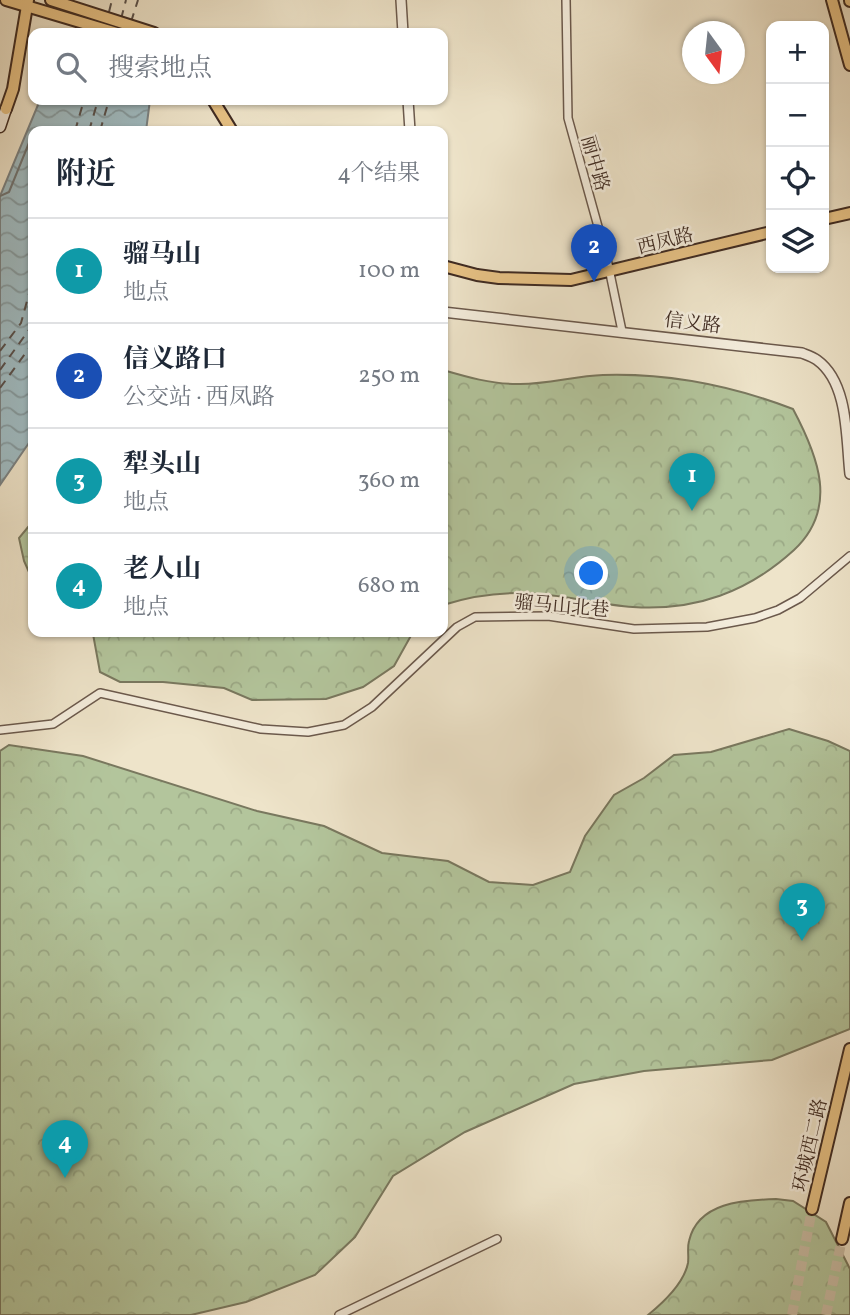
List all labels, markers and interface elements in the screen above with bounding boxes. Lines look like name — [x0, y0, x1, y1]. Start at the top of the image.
north arrow — [682, 21, 745, 84]
map controls — [766, 21, 829, 273]
button: + — [766, 21, 829, 84]
search box — [28, 28, 448, 105]
icon: search — [52, 48, 90, 86]
text: 搜索地点 — [108, 51, 212, 87]
button: − — [766, 84, 829, 147]
street label: 丽中路 — [574, 133, 614, 195]
button: locate — [766, 147, 829, 210]
text: 附近 — [56, 154, 116, 196]
text: 4个结果 — [337, 158, 420, 190]
button: layers — [766, 210, 829, 273]
street label: 西凤路 — [635, 222, 696, 261]
pin: 2 — [571, 224, 617, 282]
text: 骝马山 — [123, 237, 201, 273]
text: 1 — [74, 255, 84, 287]
text: 100 m — [358, 255, 420, 287]
text: 地点 — [123, 277, 169, 309]
street label: 信义路 — [663, 308, 723, 340]
text: 信义路口 — [123, 342, 227, 378]
text: 2 — [73, 360, 85, 392]
text: 250 m — [358, 360, 420, 392]
text: 公交站 · 西凤路 — [123, 382, 275, 414]
text: 犁头山 — [123, 447, 201, 483]
pin: 1 — [669, 453, 715, 511]
text: 3 — [73, 465, 85, 497]
text: 360 m — [358, 465, 420, 497]
text: 地点 — [123, 487, 169, 519]
text: 老人山 — [123, 552, 201, 588]
your location — [574, 556, 608, 590]
text: 4 — [72, 570, 86, 602]
text: 680 m — [358, 570, 420, 602]
street label: 骝马山北巷 — [513, 590, 610, 624]
text: 地点 — [123, 592, 169, 624]
pin: 3 — [779, 883, 825, 941]
street label: 环城西二路 — [788, 1096, 834, 1195]
pin: 4 — [42, 1120, 88, 1178]

